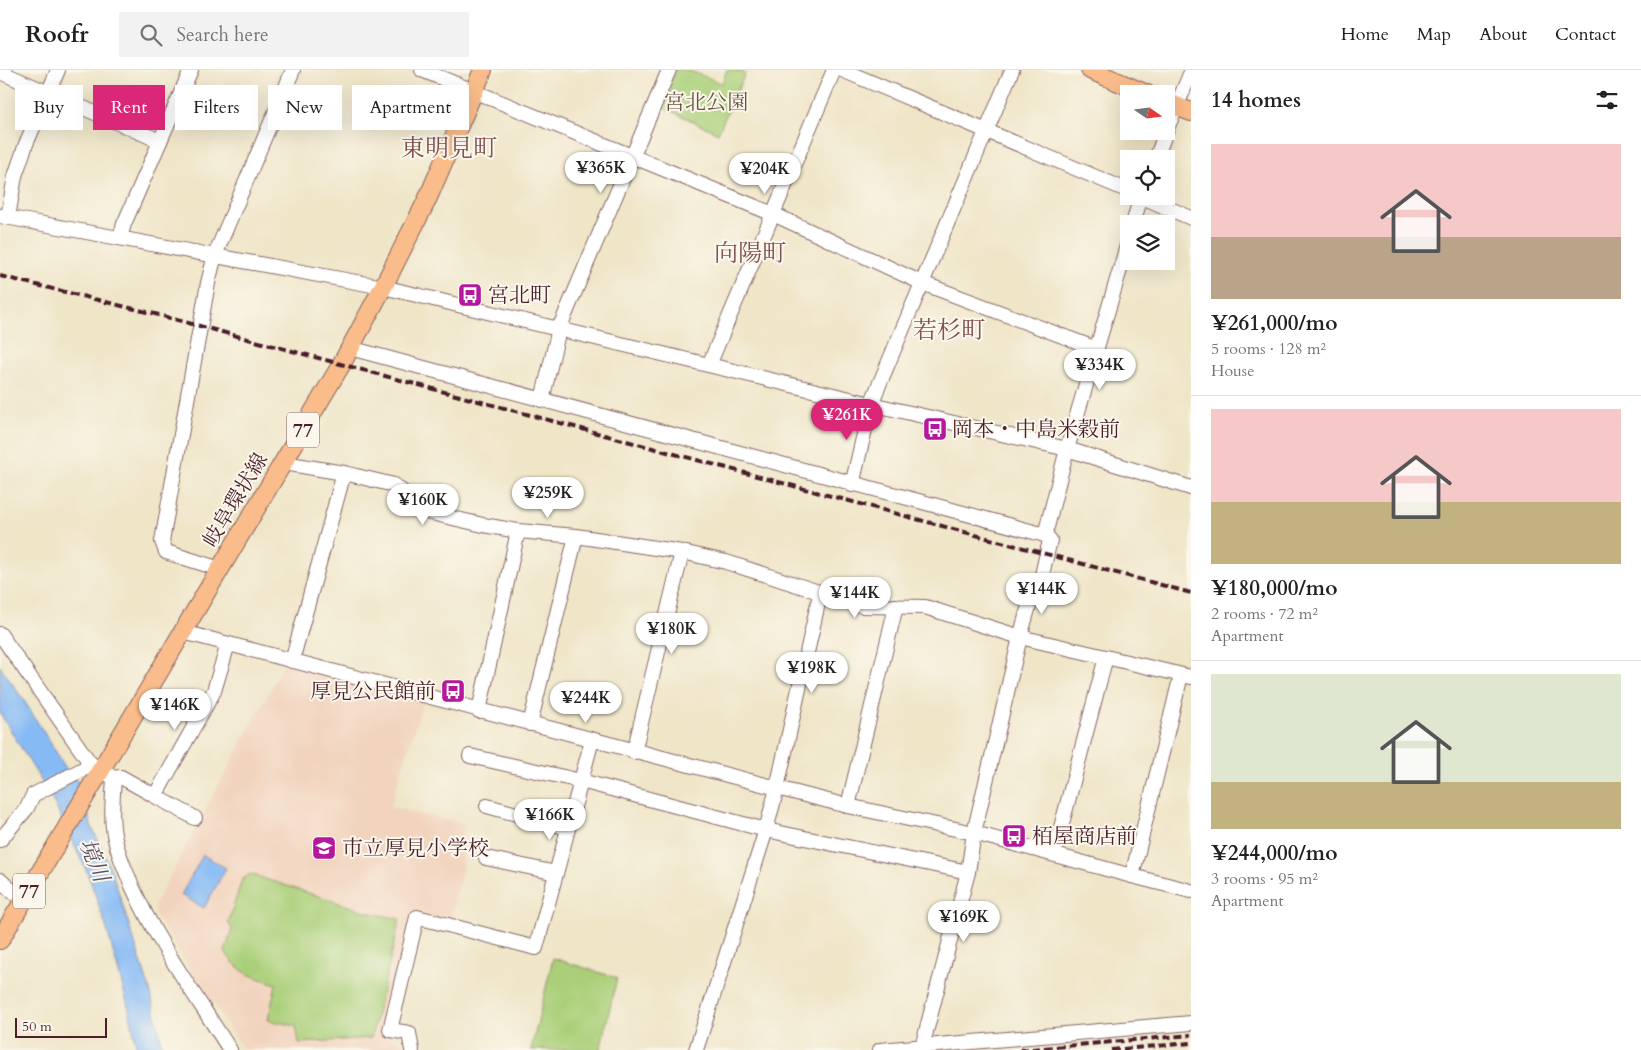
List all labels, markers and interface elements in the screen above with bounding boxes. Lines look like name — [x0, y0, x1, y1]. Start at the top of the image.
search box — [119, 12, 469, 57]
text: Roofr — [25, 18, 89, 51]
icon: search — [137, 21, 165, 49]
text: Search here — [177, 22, 269, 48]
text: Home — [1341, 22, 1389, 47]
text: Map — [1417, 22, 1451, 47]
text: About — [1479, 22, 1527, 47]
text: Contact — [1555, 22, 1616, 47]
chip: Buy — [15, 85, 83, 130]
chip: Rent — [93, 85, 165, 130]
chip: Filters — [175, 85, 258, 130]
chip: New — [268, 85, 342, 130]
chip: Apartment — [352, 85, 469, 130]
north arrow — [1120, 85, 1175, 140]
map controls — [1120, 85, 1175, 270]
text: 14 homes — [1211, 86, 1301, 115]
icon: filters — [1593, 86, 1621, 114]
park label: 宮北公園 — [664, 88, 748, 117]
district label: 東明見町 — [401, 132, 497, 165]
button: locate — [1120, 150, 1175, 205]
pin: ¥365K — [566, 152, 636, 194]
pin: ¥204K — [730, 152, 800, 195]
text: ¥365K — [576, 157, 626, 179]
text: ¥204K — [740, 158, 790, 180]
icon: home — [1371, 176, 1461, 266]
button: layers — [1120, 215, 1175, 270]
district label: 向陽町 — [714, 237, 786, 270]
place label: 宮北町 — [488, 281, 551, 310]
bus stop icon: 宮北町 — [457, 282, 483, 308]
text: ¥261,000/mo — [1211, 309, 1337, 338]
district label: 若杉町 — [913, 314, 985, 347]
text: 5 rooms · 128 m² — [1211, 338, 1326, 360]
pin: ¥334K — [1065, 348, 1135, 391]
text: ¥334K — [1075, 354, 1125, 376]
text: House — [1211, 360, 1254, 382]
pin: ¥261K — [812, 398, 882, 441]
text: ¥261K — [822, 404, 872, 426]
road number: 77 — [287, 412, 319, 448]
place label: 岡本・中島米穀前 — [952, 415, 1120, 444]
bus stop icon: 岡本・中島米穀前 — [922, 416, 948, 442]
icon: home — [1371, 442, 1461, 532]
street label: 岐阜環状線 — [196, 448, 275, 553]
pin: ¥259K — [513, 476, 583, 519]
text: ¥259K — [523, 482, 573, 504]
pin: ¥160K — [388, 484, 458, 526]
text: ¥160K — [398, 489, 448, 511]
pin: ¥144K — [1007, 572, 1077, 615]
text: ¥180,000/mo — [1211, 574, 1337, 603]
pin: ¥144K — [820, 576, 890, 619]
text: ¥144K — [1017, 578, 1067, 600]
text: ¥144K — [830, 582, 880, 604]
text: 2 rooms · 72 m² — [1211, 603, 1318, 625]
pin: ¥180K — [637, 612, 707, 655]
text: ¥180K — [647, 618, 697, 640]
text: Apartment — [1211, 625, 1284, 647]
pin: ¥198K — [777, 652, 847, 694]
text: ¥198K — [787, 657, 837, 679]
place label: 厚見公民館前 — [310, 677, 436, 706]
bus stop icon: 厚見公民館前 — [440, 678, 466, 704]
pin: ¥244K — [551, 682, 621, 724]
text: ¥244K — [561, 687, 611, 709]
pin: ¥146K — [140, 688, 210, 731]
text: ¥146K — [150, 694, 200, 716]
icon: home — [1371, 707, 1461, 797]
pin: ¥166K — [515, 798, 585, 841]
text: ¥166K — [525, 804, 575, 826]
place label: 栢屋商店前 — [1032, 822, 1137, 851]
bus stop icon: 栢屋商店前 — [1001, 823, 1027, 849]
water label: 境川 — [72, 834, 117, 888]
place label: 市立厚見小学校 — [342, 834, 489, 863]
school or university icon: 市立厚見小学校 — [311, 835, 337, 861]
text: ¥244,000/mo — [1211, 839, 1337, 868]
text: 3 rooms · 95 m² — [1211, 868, 1318, 890]
road number: 77 — [13, 874, 45, 908]
text: Apartment — [1211, 890, 1284, 912]
pin: ¥169K — [929, 900, 999, 943]
text: ¥169K — [939, 906, 989, 928]
scale bar — [15, 1015, 108, 1038]
text: 50 m — [22, 1017, 52, 1036]

